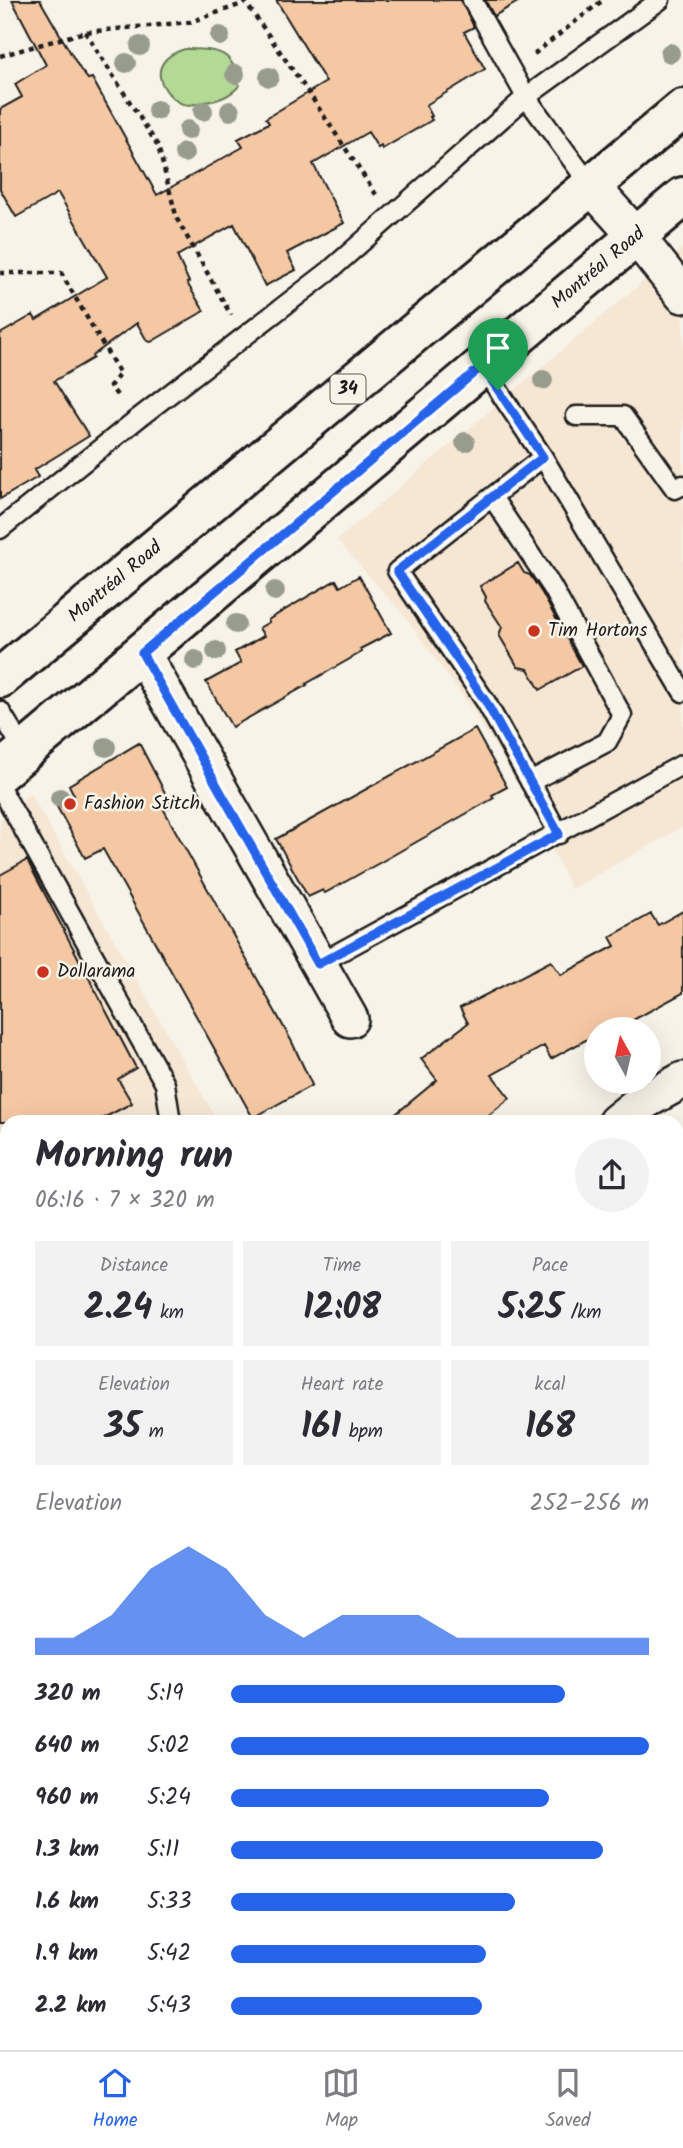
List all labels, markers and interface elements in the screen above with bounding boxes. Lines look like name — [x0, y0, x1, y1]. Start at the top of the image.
street label: Montréal Road — [545, 220, 652, 317]
pin — [468, 318, 528, 390]
icon: arrive — [479, 329, 517, 367]
road number: 34 — [330, 374, 366, 404]
street label: Montréal Road — [61, 533, 169, 630]
place label: Tim Hortons — [548, 616, 647, 646]
marker: Tim Hortons — [526, 623, 542, 639]
place label: Fashion Stitch — [84, 789, 200, 819]
marker: Fashion Stitch — [62, 796, 78, 812]
place label: Dollarama — [57, 957, 135, 987]
marker: Dollarama — [35, 964, 51, 980]
north arrow — [584, 1017, 662, 1094]
map controls — [584, 1017, 661, 1094]
text: Morning run — [35, 1127, 233, 1187]
button: share — [575, 1138, 649, 1212]
text: 06:16 · 7 × 320 m — [35, 1183, 215, 1219]
text: Distance — [100, 1251, 168, 1281]
text: Time — [323, 1251, 361, 1281]
text: Pace — [532, 1251, 568, 1281]
text: 2.24 — [84, 1281, 152, 1337]
text: 12:08 — [303, 1281, 381, 1337]
text: 5:25 — [499, 1281, 563, 1337]
text: km — [152, 1298, 184, 1328]
text: /km — [563, 1298, 601, 1328]
text: Elevation — [98, 1370, 170, 1400]
text: Heart rate — [301, 1370, 383, 1400]
text: kcal — [535, 1370, 565, 1400]
text: 35 — [104, 1400, 141, 1456]
text: 161 — [301, 1400, 341, 1456]
text: 168 — [525, 1400, 575, 1456]
text: m — [141, 1417, 164, 1447]
text: bpm — [341, 1417, 383, 1447]
text: Elevation — [35, 1486, 122, 1522]
text: 252–256 m — [530, 1486, 649, 1522]
text: 320 m — [35, 1676, 100, 1712]
text: 5:19 — [147, 1676, 183, 1712]
text: 640 m — [35, 1728, 100, 1764]
text: 5:02 — [147, 1728, 190, 1764]
text: 960 m — [35, 1780, 99, 1816]
text: 5:24 — [147, 1780, 191, 1816]
text: 1.3 km — [35, 1832, 99, 1868]
text: 5:11 — [147, 1832, 179, 1868]
text: 1.6 km — [35, 1884, 99, 1920]
text: 5:33 — [147, 1884, 191, 1920]
text: 1.9 km — [35, 1936, 98, 1972]
text: 5:42 — [147, 1936, 191, 1972]
text: 2.2 km — [35, 1988, 106, 2024]
text: 5:43 — [147, 1988, 191, 2024]
tab: Home — [92, 2064, 138, 2136]
tab: Map — [322, 2064, 360, 2136]
tab: Saved — [545, 2064, 591, 2136]

